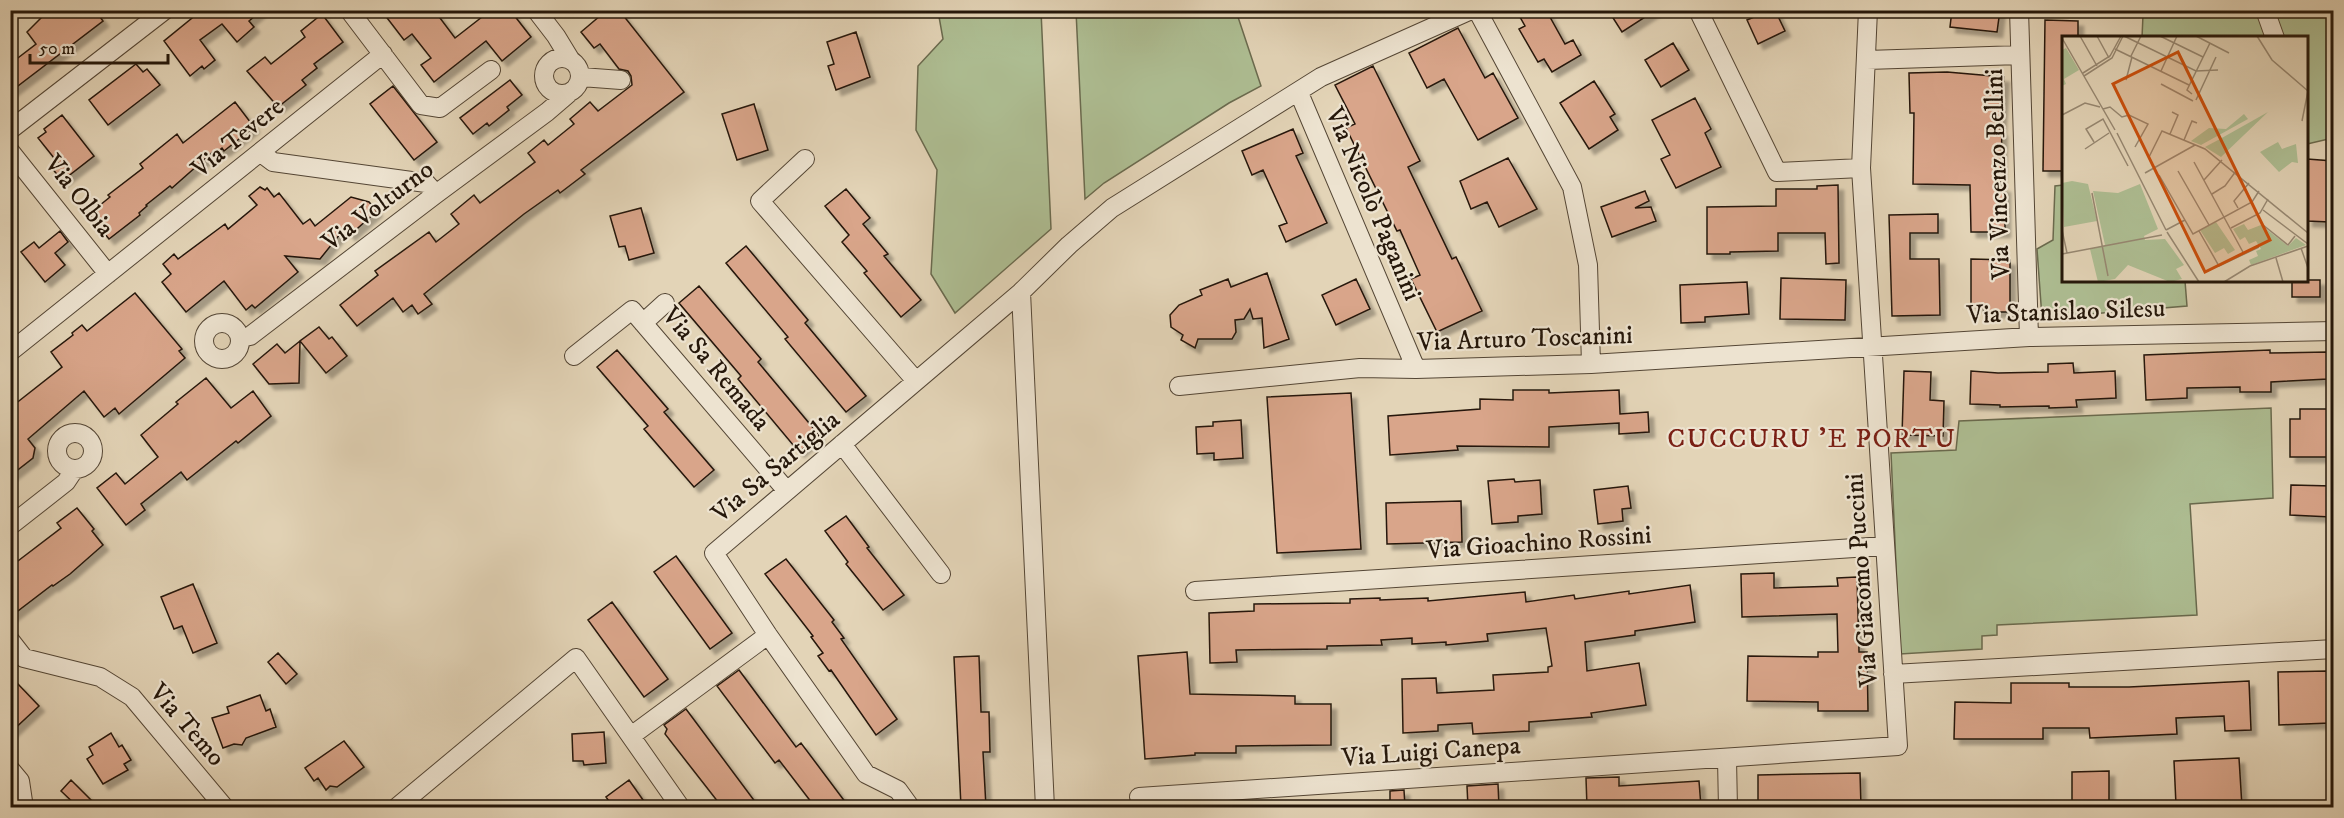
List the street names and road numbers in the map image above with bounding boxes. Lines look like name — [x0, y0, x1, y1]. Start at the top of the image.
street label: Via Vincenzo Bellini — [1978, 68, 2018, 281]
street label: Via Tevere — [184, 91, 291, 186]
street label: Via Nicolò Paganini — [1317, 101, 1429, 306]
street label: Via Olbia — [36, 147, 121, 244]
street label: Via Volturno — [315, 153, 440, 259]
street label: Via Stanislao Silesu — [1965, 292, 2166, 332]
street label: Via Sa Remada — [654, 299, 778, 438]
street label: Via Arturo Toscanini — [1416, 319, 1633, 359]
street label: Via Sa Sartiglia — [704, 404, 847, 531]
street label: Via Giacomo Puccini — [1838, 472, 1886, 689]
street label: Via Gioachino Rossini — [1424, 519, 1653, 567]
street label: Via Temo — [141, 676, 232, 773]
street label: Via Luigi Canepa — [1339, 729, 1522, 775]

